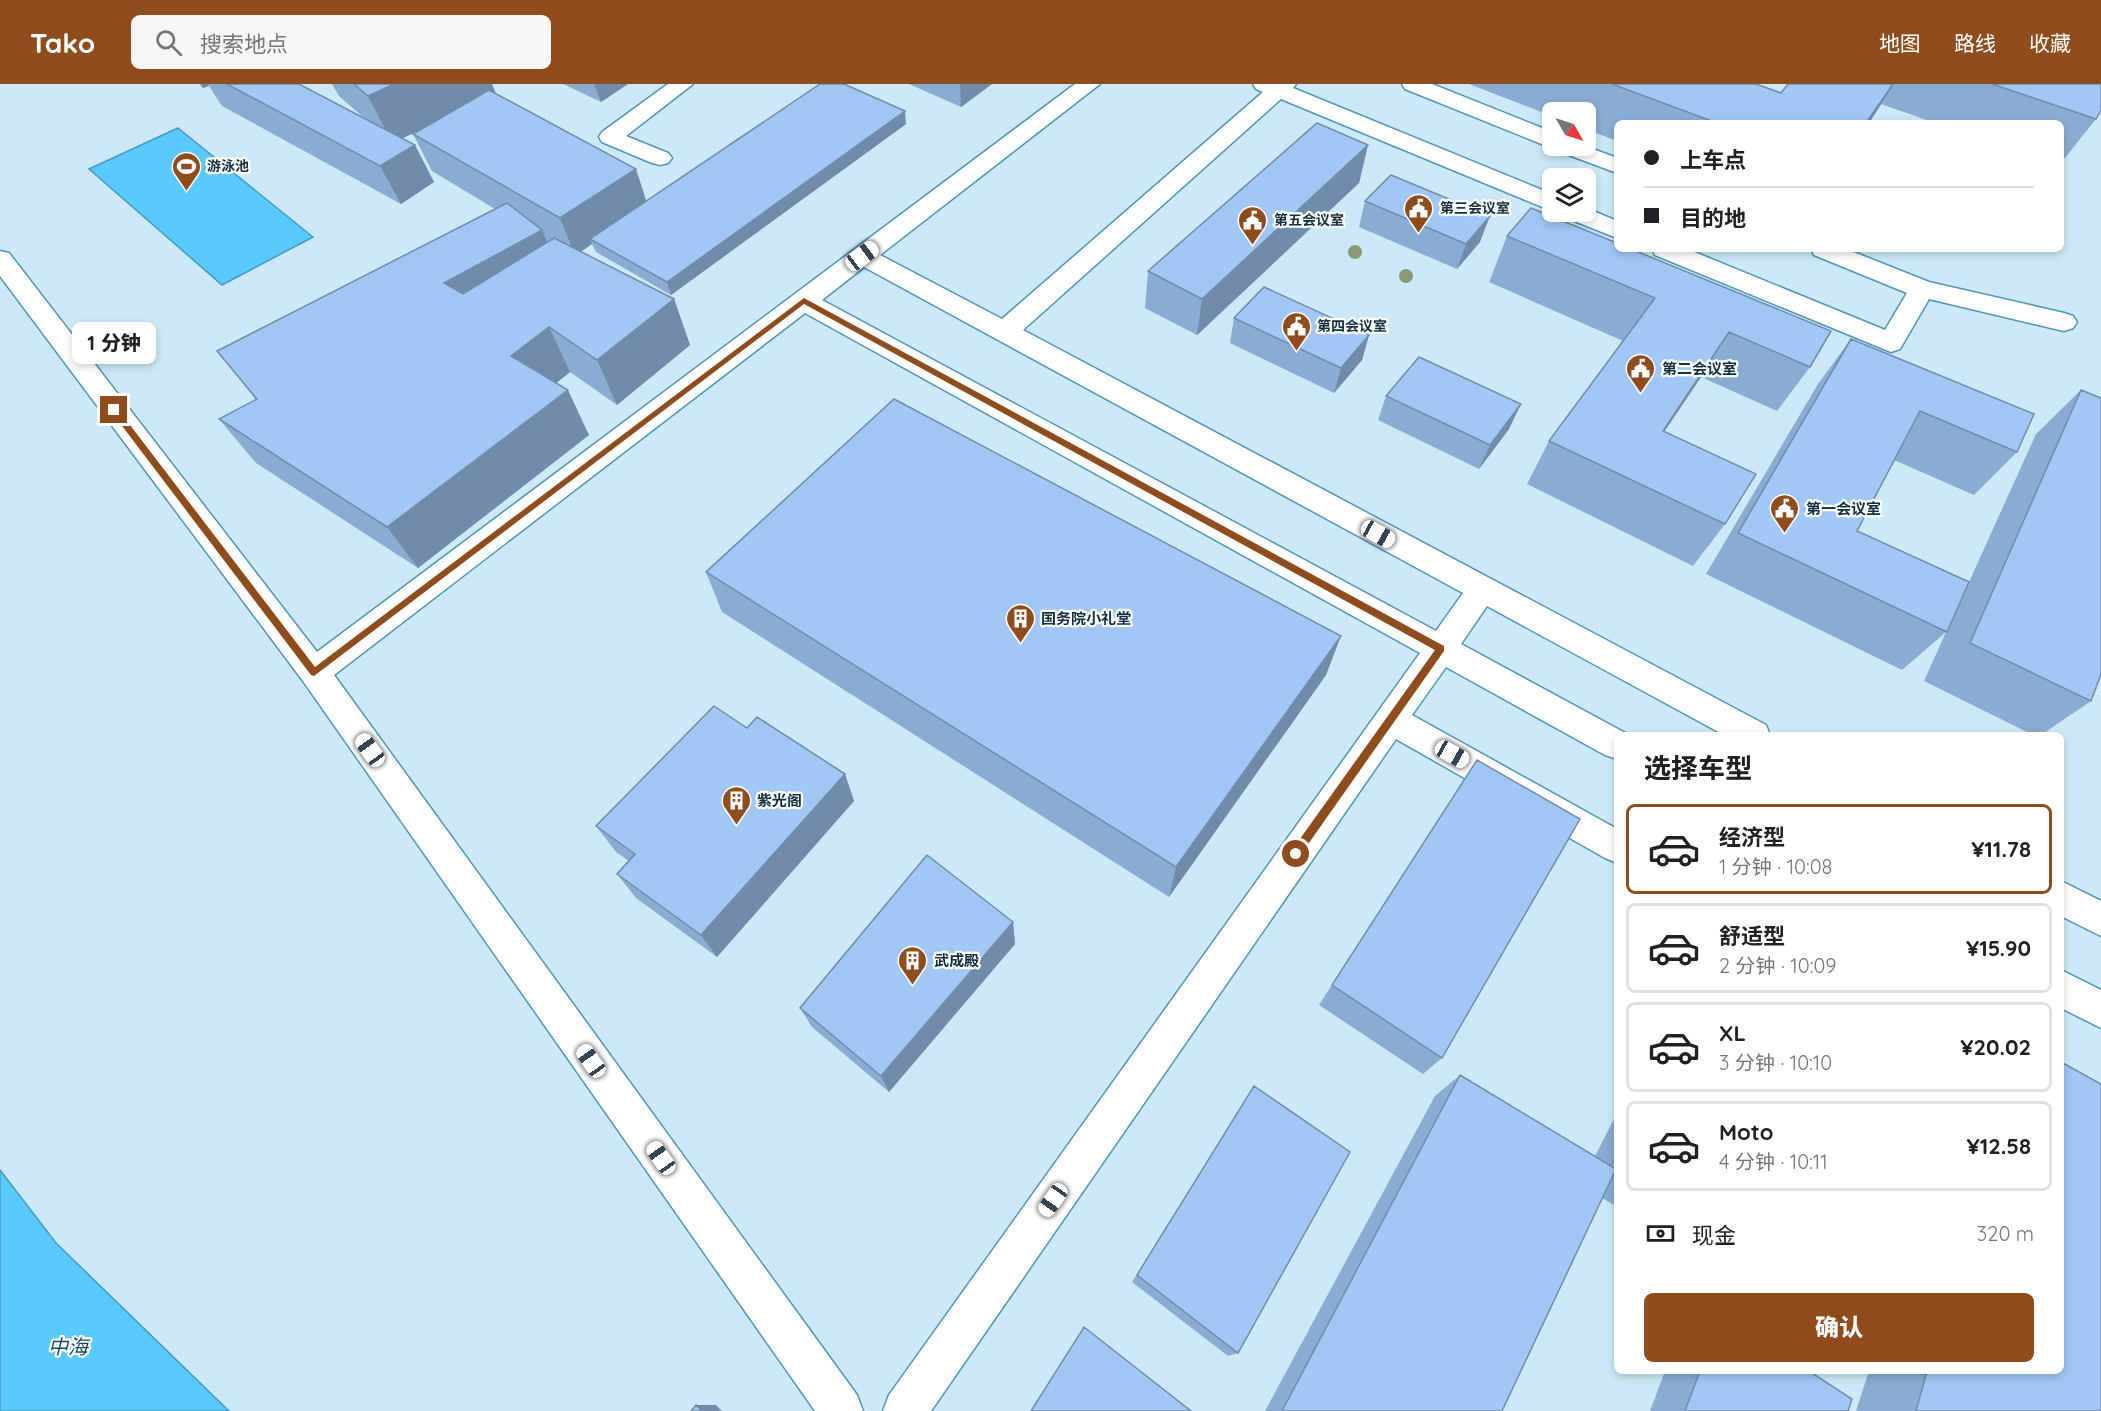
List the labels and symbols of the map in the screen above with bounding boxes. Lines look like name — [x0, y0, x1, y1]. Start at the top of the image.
north arrow — [1542, 102, 1596, 156]
sports icon: 游泳池 — [170, 150, 202, 192]
place label: 游泳池 — [207, 157, 249, 175]
public building icon: 第三会议室 — [1403, 192, 1435, 234]
place label: 第三会议室 — [1440, 199, 1510, 217]
public building icon: 第五会议室 — [1237, 204, 1269, 246]
place label: 第五会议室 — [1274, 211, 1344, 229]
car — [842, 238, 882, 274]
public building icon: 第四会议室 — [1280, 310, 1312, 352]
place label: 第四会议室 — [1317, 317, 1387, 335]
callout: 1 分钟 — [72, 323, 156, 365]
public building icon: 第二会议室 — [1625, 352, 1657, 394]
place label: 第二会议室 — [1662, 359, 1737, 378]
route end — [100, 396, 127, 423]
public building icon: 第一会议室 — [1769, 492, 1801, 534]
place label: 第一会议室 — [1806, 499, 1881, 518]
car — [1358, 517, 1398, 551]
building icon: 国务院小礼堂 — [1004, 602, 1036, 644]
place label: 国务院小礼堂 — [1041, 609, 1131, 628]
car — [352, 730, 388, 770]
car — [1432, 737, 1472, 771]
building icon: 紫光阁 — [720, 784, 752, 826]
place label: 紫光阁 — [757, 791, 802, 810]
route start — [1282, 840, 1309, 867]
building icon: 武成殿 — [897, 944, 929, 986]
place label: 武成殿 — [934, 951, 979, 970]
car — [573, 1041, 609, 1081]
car — [643, 1138, 679, 1178]
car — [1035, 1180, 1071, 1220]
water label: 中海 — [48, 1334, 91, 1359]

